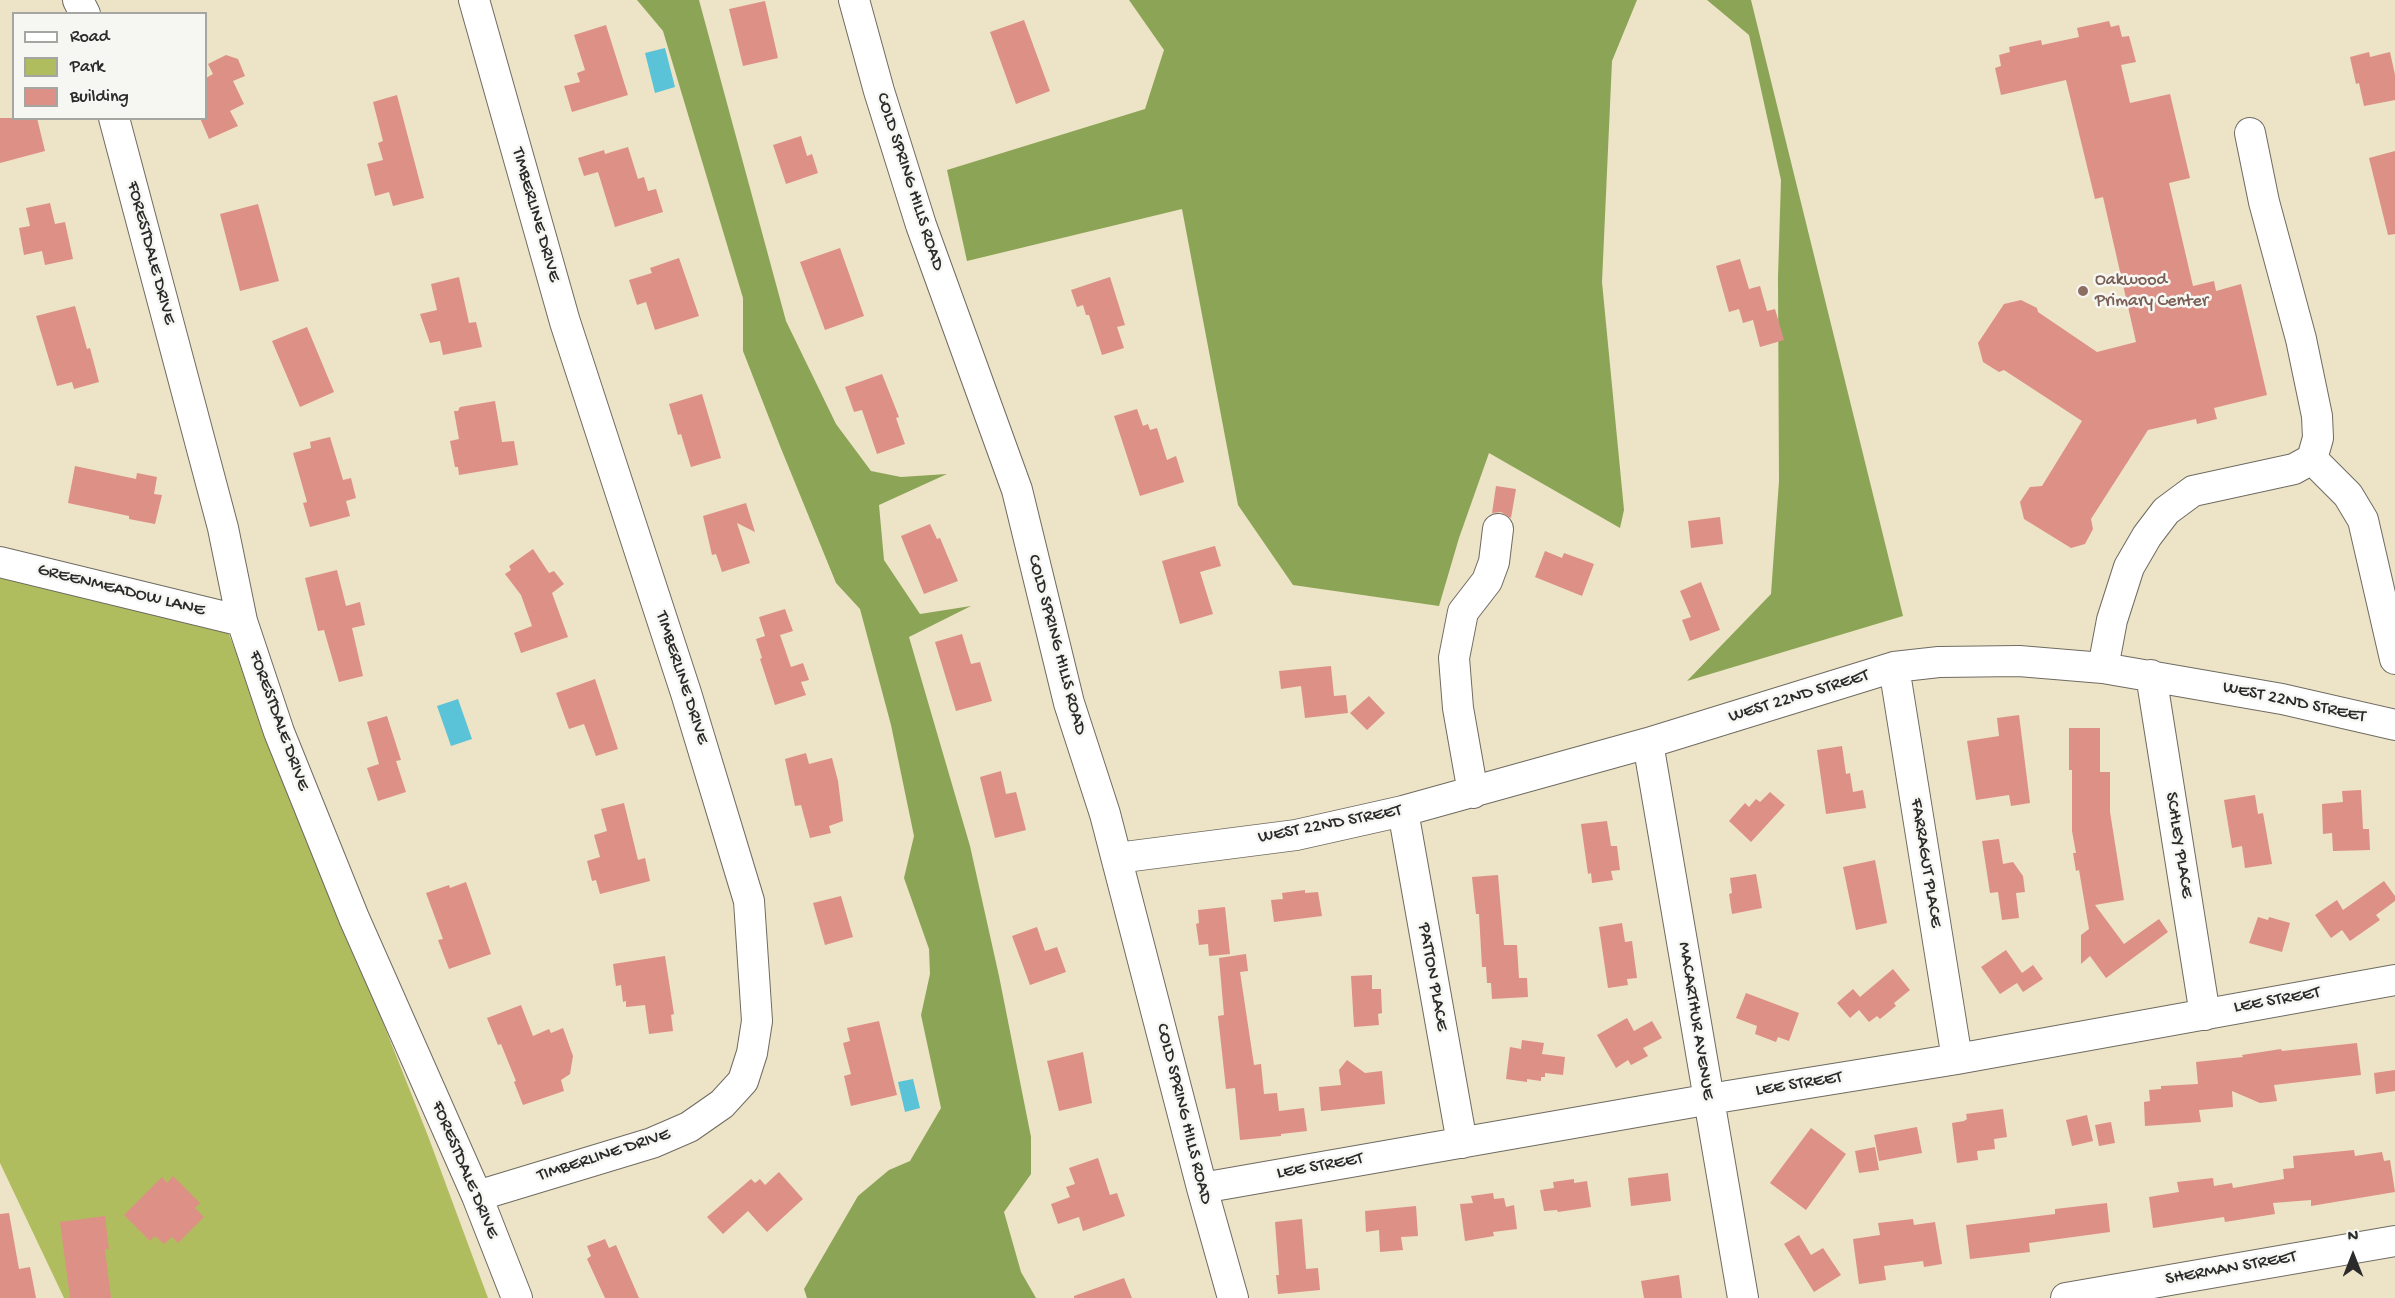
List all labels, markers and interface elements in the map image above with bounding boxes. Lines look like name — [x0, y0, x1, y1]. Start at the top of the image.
legend — [12, 12, 207, 120]
text: Road — [70, 27, 109, 48]
text: Park — [70, 57, 104, 78]
text: Building — [70, 87, 129, 108]
street label: COLD SPRING HILLS ROAD — [870, 90, 948, 274]
street label: TIMBERLINE DRIVE — [506, 145, 564, 285]
street label: FORESTDALE DRIVE — [121, 179, 179, 327]
place label: Oakwood Primary Center — [2095, 270, 2208, 312]
marker: Oakwood Primary Center — [2076, 284, 2090, 298]
street label: COLD SPRING HILLS ROAD — [1022, 553, 1090, 737]
street label: GREENMEADOW LANE — [35, 560, 207, 622]
street label: TIMBERLINE DRIVE — [649, 609, 713, 747]
street label: FORESTDALE DRIVE — [243, 648, 313, 794]
street label: WEST 22ND STREET — [1726, 665, 1872, 729]
street label: WEST 22ND STREET — [2221, 677, 2367, 729]
street label: SCHLEY PLACE — [2159, 791, 2197, 899]
street label: FARRAGUT PLACE — [1904, 797, 1946, 929]
street label: WEST 22ND STREET — [1257, 801, 1403, 849]
street label: PATTON PLACE — [1412, 921, 1452, 1033]
street label: MACARTHUR AVENUE — [1672, 941, 1718, 1101]
street label: LEE STREET — [2232, 983, 2322, 1019]
street label: COLD SPRING HILLS ROAD — [1150, 1021, 1216, 1207]
street label: LEE STREET — [1754, 1068, 1844, 1102]
street label: FORESTDALE DRIVE — [425, 1098, 503, 1242]
street label: TIMBERLINE DRIVE — [535, 1124, 673, 1188]
street label: LEE STREET — [1275, 1149, 1365, 1185]
north arrow — [2323, 1226, 2383, 1286]
text: N — [2348, 1228, 2358, 1247]
street label: SHERMAN STREET — [2164, 1247, 2298, 1291]

